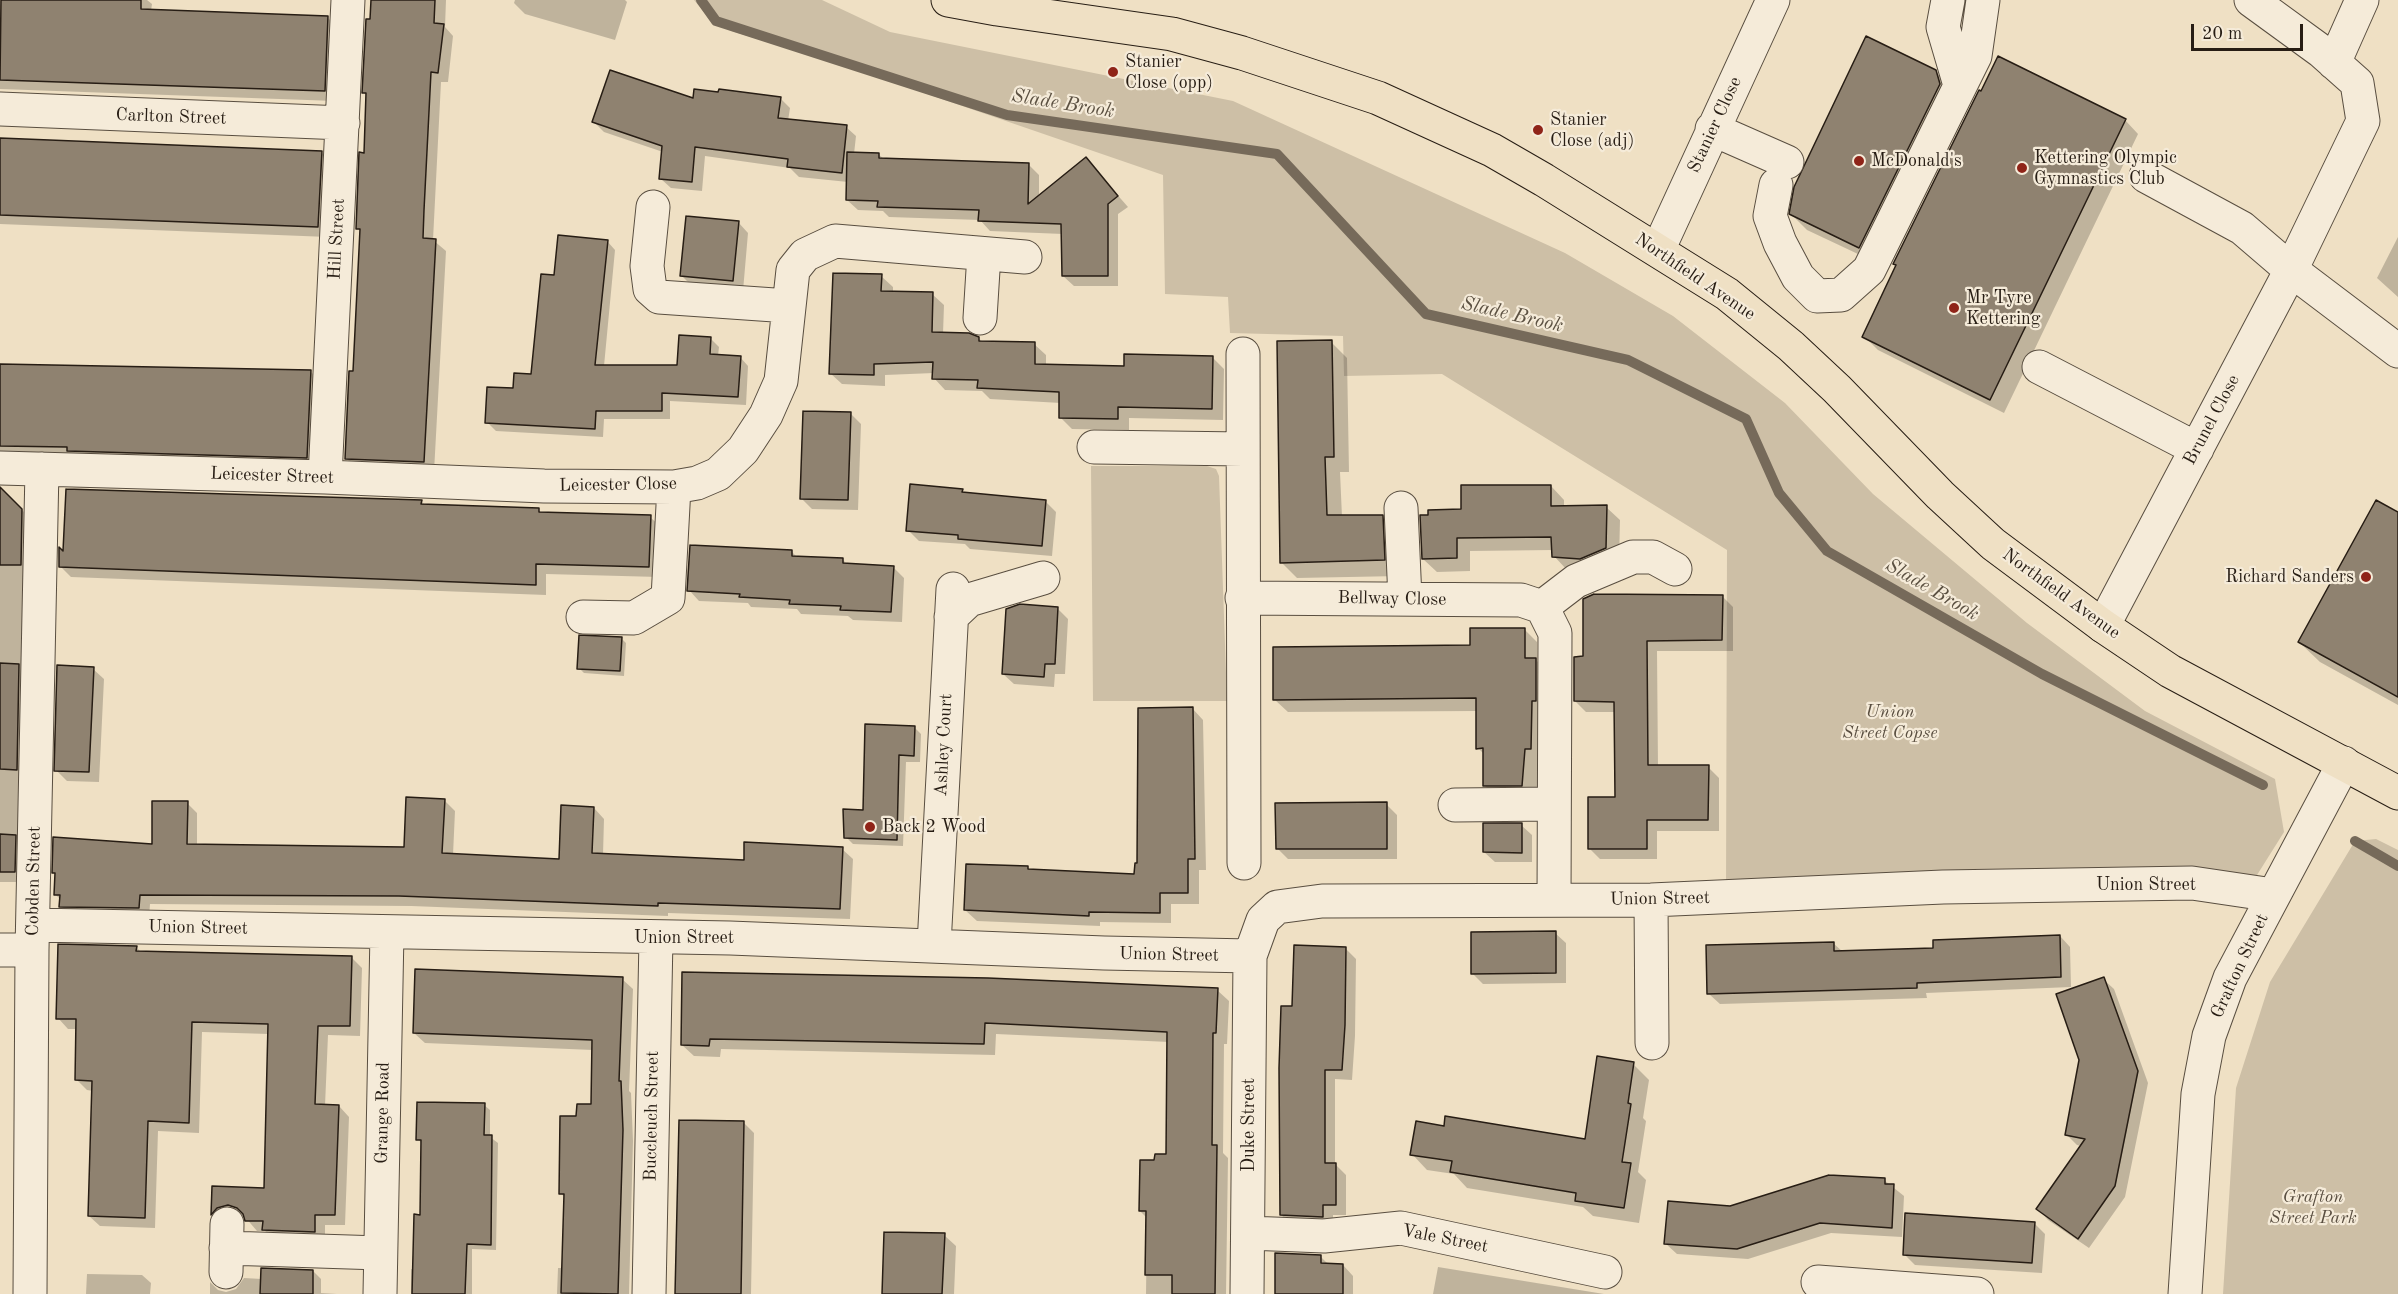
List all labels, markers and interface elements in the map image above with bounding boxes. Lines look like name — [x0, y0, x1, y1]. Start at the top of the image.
scale bar — [2194, 12, 2306, 50]
text: 20 m — [2202, 25, 2242, 43]
place label: Stanier Close (opp) — [1125, 51, 1213, 94]
marker: Stanier Close (opp) — [1106, 65, 1120, 79]
street label: Stanier Close — [1683, 74, 1747, 176]
water label: Slade Brook — [1010, 84, 1116, 124]
street label: Carlton Street — [115, 104, 227, 130]
place label: Stanier Close (adj) — [1550, 109, 1634, 152]
marker: Stanier Close (adj) — [1531, 123, 1545, 137]
place label: Kettering Olympic Gymnastics Club — [2034, 147, 2177, 190]
place label: McDonald's — [1871, 150, 1962, 172]
marker: McDonald's — [1852, 154, 1866, 168]
marker: Kettering Olympic Gymnastics Club — [2015, 161, 2029, 175]
street label: Hill Street — [324, 198, 350, 280]
street label: Northfield Avenue — [1631, 229, 1759, 325]
place label: Mr Tyre Kettering — [1966, 287, 2040, 330]
water label: Slade Brook — [1459, 292, 1565, 338]
marker: Mr Tyre Kettering — [1947, 301, 1961, 315]
street label: Brunel Close — [2179, 371, 2245, 469]
street label: Leicester Street — [210, 463, 334, 489]
street label: Leicester Close — [559, 473, 677, 497]
street label: Northfield Avenue — [1998, 544, 2124, 644]
water label: Slade Brook — [1881, 554, 1983, 626]
place label: Richard Sanders — [2225, 566, 2354, 588]
marker: Richard Sanders — [2359, 570, 2373, 584]
street label: Bellway Close — [1337, 587, 1447, 611]
street label: Ashley Court — [931, 693, 957, 797]
park label: Union Street Copse — [1842, 701, 1938, 744]
place label: Back 2 Wood — [882, 816, 986, 838]
marker: Back 2 Wood — [863, 820, 877, 834]
street label: Cobden Street — [22, 826, 46, 936]
street label: Union Street — [2096, 874, 2196, 896]
street label: Union Street — [1610, 887, 1710, 911]
street label: Grafton Street — [2206, 910, 2274, 1022]
street label: Union Street — [148, 916, 248, 940]
street label: Union Street — [634, 927, 734, 949]
street label: Union Street — [1119, 943, 1219, 967]
street label: Buccleuch Street — [640, 1050, 664, 1182]
street label: Grange Road — [371, 1062, 395, 1164]
street label: Duke Street — [1238, 1078, 1260, 1172]
park label: Grafton Street Park — [2269, 1186, 2357, 1228]
street label: Vale Street — [1400, 1220, 1490, 1258]

